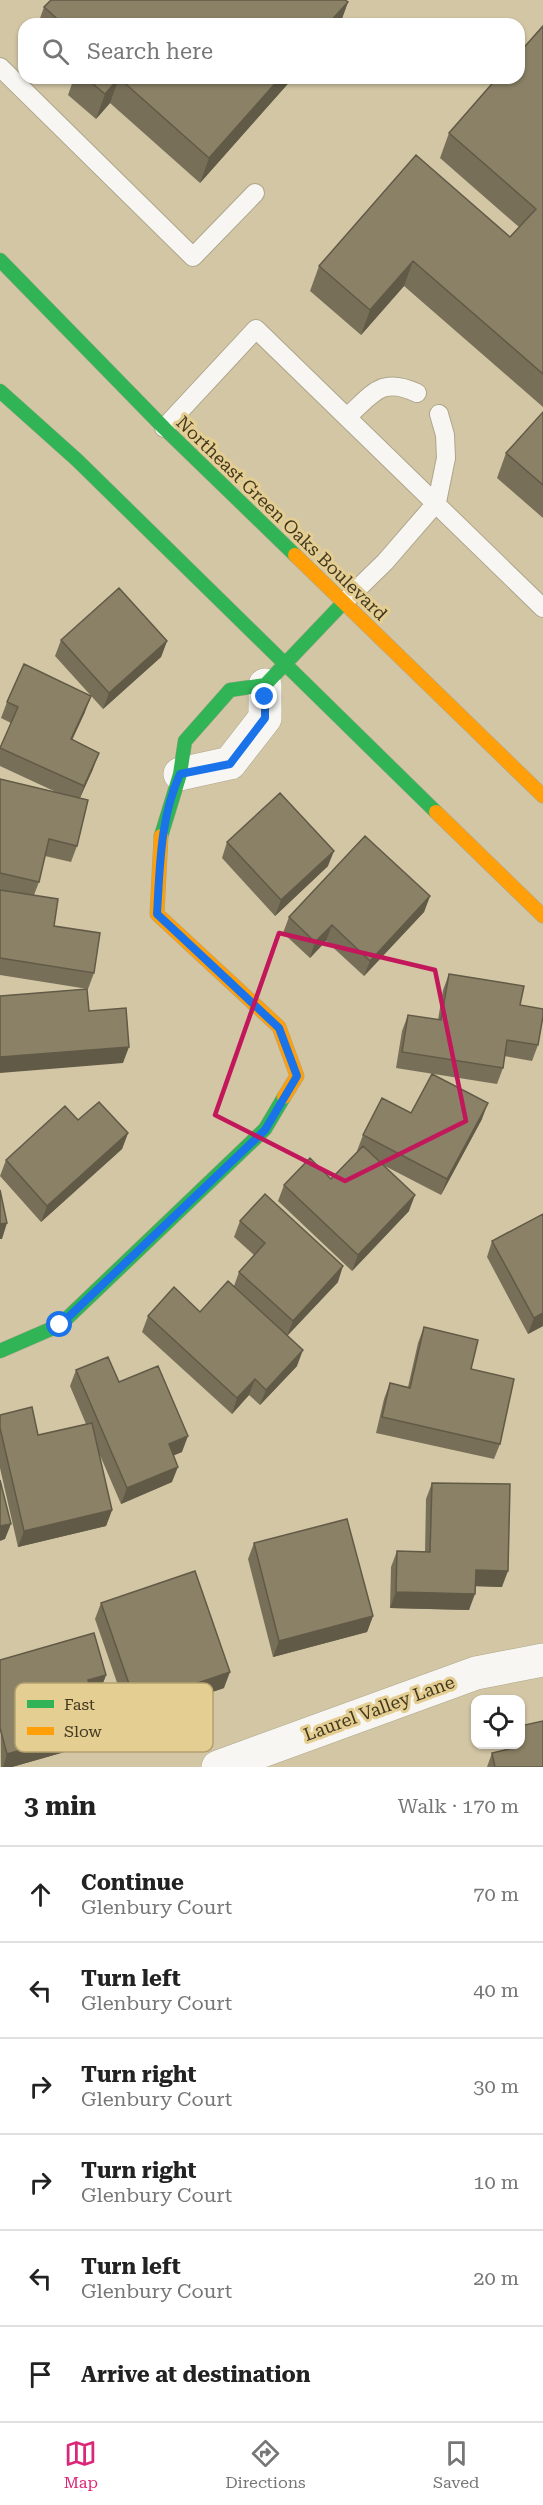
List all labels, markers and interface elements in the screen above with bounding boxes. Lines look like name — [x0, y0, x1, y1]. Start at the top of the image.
search box — [18, 18, 525, 84]
icon: search — [39, 35, 72, 68]
text: Search here — [87, 39, 213, 64]
street label: Northeast Green Oaks Boulevard — [172, 412, 392, 625]
route end — [251, 683, 277, 709]
route start — [46, 1311, 72, 1337]
street label: Laurel Valley Lane — [301, 1671, 457, 1745]
legend — [15, 1683, 213, 1752]
text: Fast — [64, 1695, 95, 1714]
map controls — [471, 1695, 525, 1749]
button: locate — [471, 1695, 525, 1749]
text: Slow — [64, 1722, 102, 1741]
text: 3 min — [24, 1791, 96, 1821]
text: Walk · 170 m — [398, 1794, 519, 1818]
text: Continue — [81, 1870, 184, 1895]
icon: ahead — [24, 1878, 57, 1911]
text: 70 m — [473, 1882, 519, 1906]
text: Glenbury Court — [81, 1895, 232, 1919]
text: Turn left — [81, 1966, 181, 1991]
icon: left — [24, 1974, 57, 2007]
text: 40 m — [473, 1978, 519, 2002]
text: Glenbury Court — [81, 1991, 232, 2015]
text: Turn right — [81, 2062, 196, 2087]
icon: right — [24, 2070, 57, 2103]
text: 30 m — [473, 2074, 519, 2098]
text: Glenbury Court — [81, 2087, 232, 2111]
text: Turn right — [81, 2158, 196, 2183]
icon: right — [24, 2166, 57, 2199]
text: 10 m — [473, 2170, 519, 2194]
text: Glenbury Court — [81, 2183, 232, 2207]
text: Turn left — [81, 2254, 181, 2279]
icon: left — [24, 2262, 57, 2295]
text: 20 m — [473, 2266, 519, 2290]
text: Glenbury Court — [81, 2279, 232, 2303]
icon: arrive — [24, 2358, 57, 2391]
text: Arrive at destination — [81, 2362, 310, 2387]
tab: Map — [64, 2437, 98, 2492]
tab: Directions — [225, 2437, 306, 2492]
tab: Saved — [433, 2437, 479, 2492]

